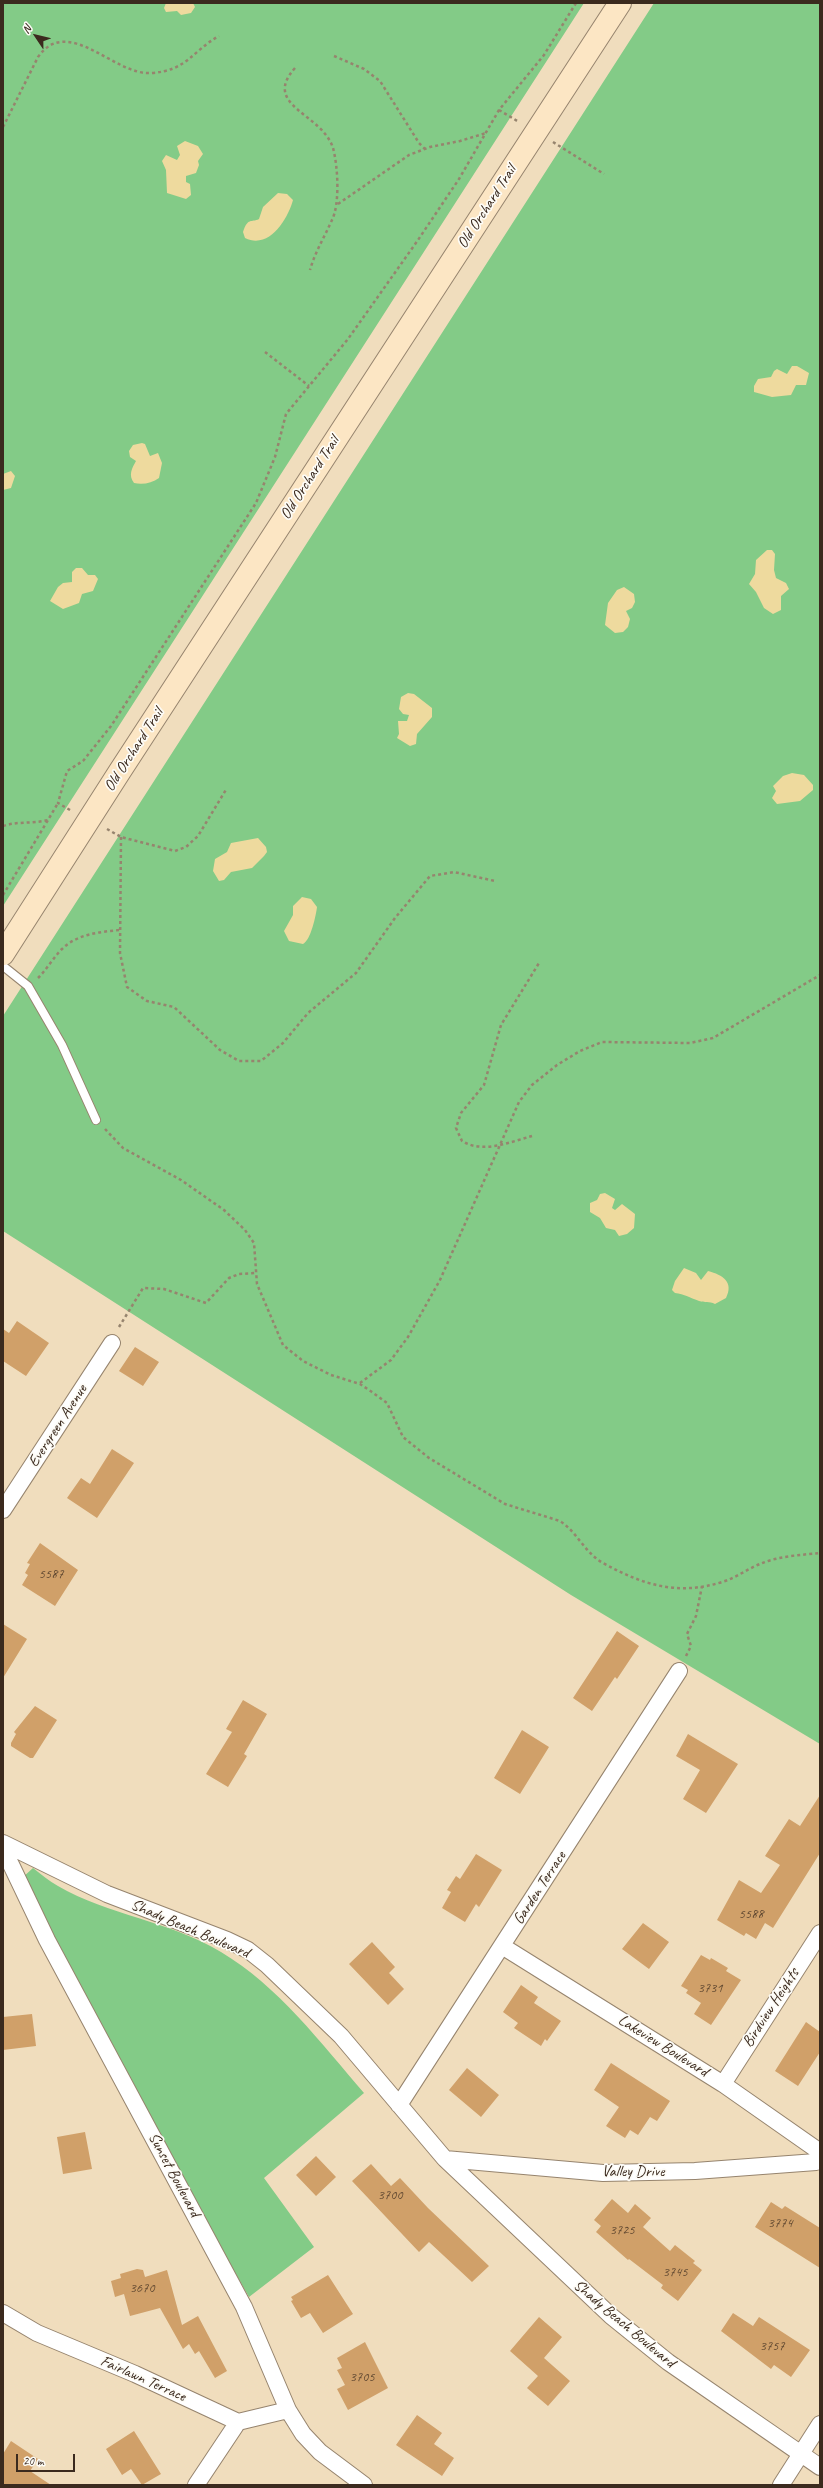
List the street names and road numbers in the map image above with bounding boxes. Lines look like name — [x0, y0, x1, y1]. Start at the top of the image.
street label: Old Orchard Trail — [453, 162, 521, 252]
street label: Old Orchard Trail — [276, 433, 344, 523]
street label: Old Orchard Trail — [100, 705, 168, 795]
street label: Evergreen Avenue — [24, 1381, 92, 1471]
street label: Garden Terrace — [509, 1848, 571, 1928]
street label: Shady Beach Boulevard — [128, 1895, 252, 1963]
street label: Birdview Heights — [738, 1965, 804, 2051]
street label: Lakeview Boulevard — [614, 2011, 712, 2081]
street label: Sunset Boulevard — [144, 2130, 204, 2220]
street label: Valley Drive — [602, 2162, 664, 2182]
street label: Shady Beach Boulevard — [569, 2276, 679, 2372]
street label: Fairlawn Terrace — [97, 2352, 189, 2406]

